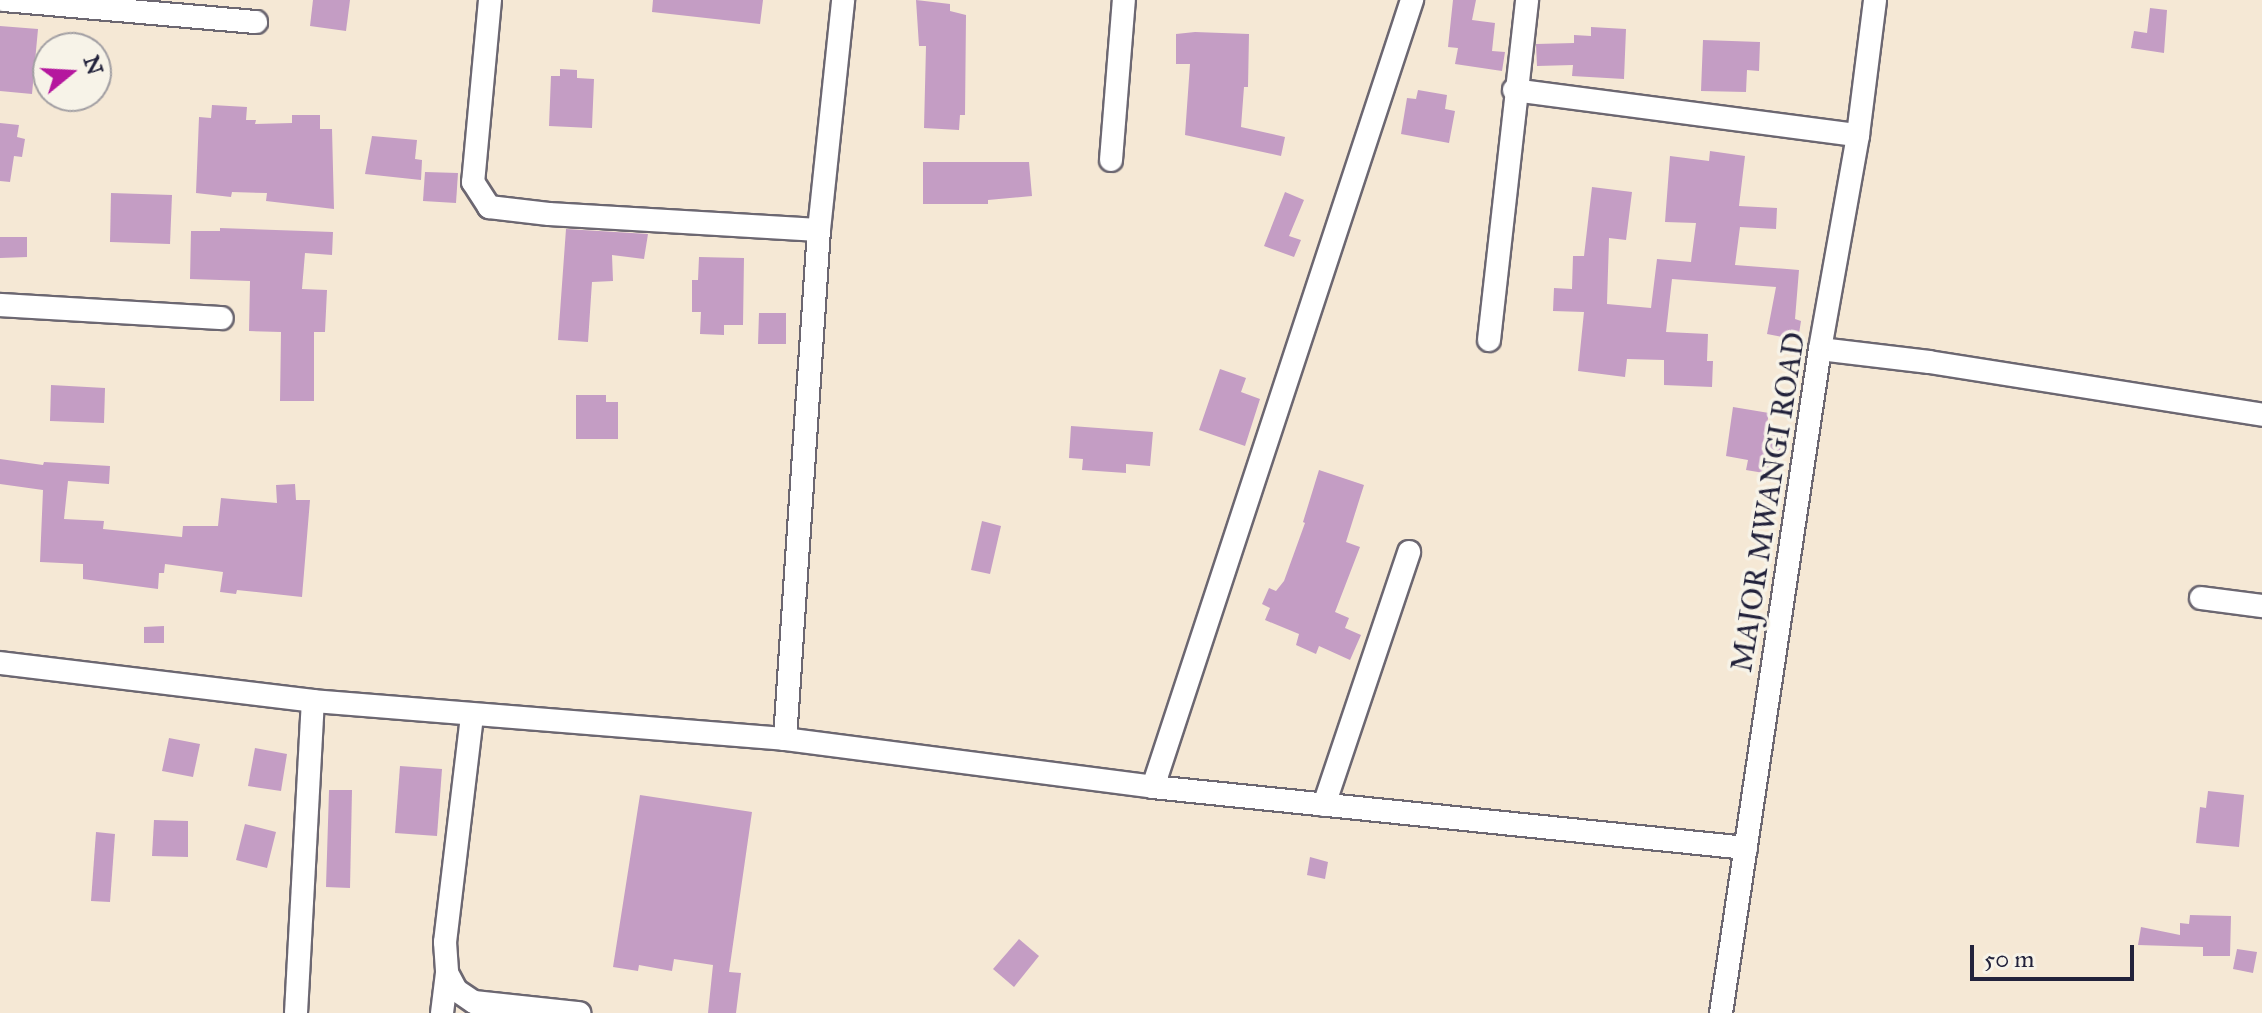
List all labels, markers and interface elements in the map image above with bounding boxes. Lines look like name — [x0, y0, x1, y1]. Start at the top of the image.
north arrow — [32, 32, 112, 112]
text: N — [78, 52, 109, 78]
street label: MAJOR MWANGI ROAD — [1723, 329, 1813, 675]
scale bar — [1974, 929, 2138, 979]
text: 50 m — [1984, 944, 2034, 974]

